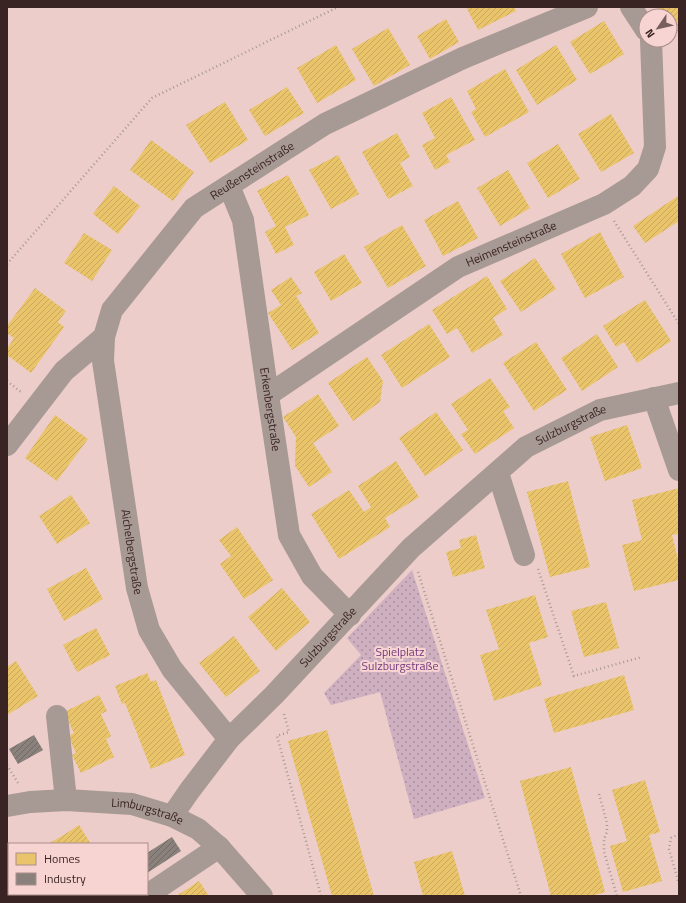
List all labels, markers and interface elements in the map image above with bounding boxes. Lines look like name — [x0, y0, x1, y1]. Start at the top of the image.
north arrow — [638, 8, 678, 48]
text: N — [641, 26, 658, 41]
street label: Reußensteinstraße — [206, 136, 298, 204]
street label: Heimensteinstraße — [463, 216, 559, 272]
street label: Erkenbergstraße — [255, 366, 286, 452]
street label: Sulzburgstraße — [532, 399, 608, 450]
street label: Aichelbergstraße — [116, 508, 148, 597]
street label: Sulzburgstraße — [294, 602, 361, 671]
park label: Spielplatz Sulzburgstraße — [362, 642, 438, 675]
street label: Limburgstraße — [111, 793, 187, 829]
legend — [8, 843, 148, 895]
text: Homes — [44, 849, 80, 868]
text: Industry — [44, 869, 86, 888]

